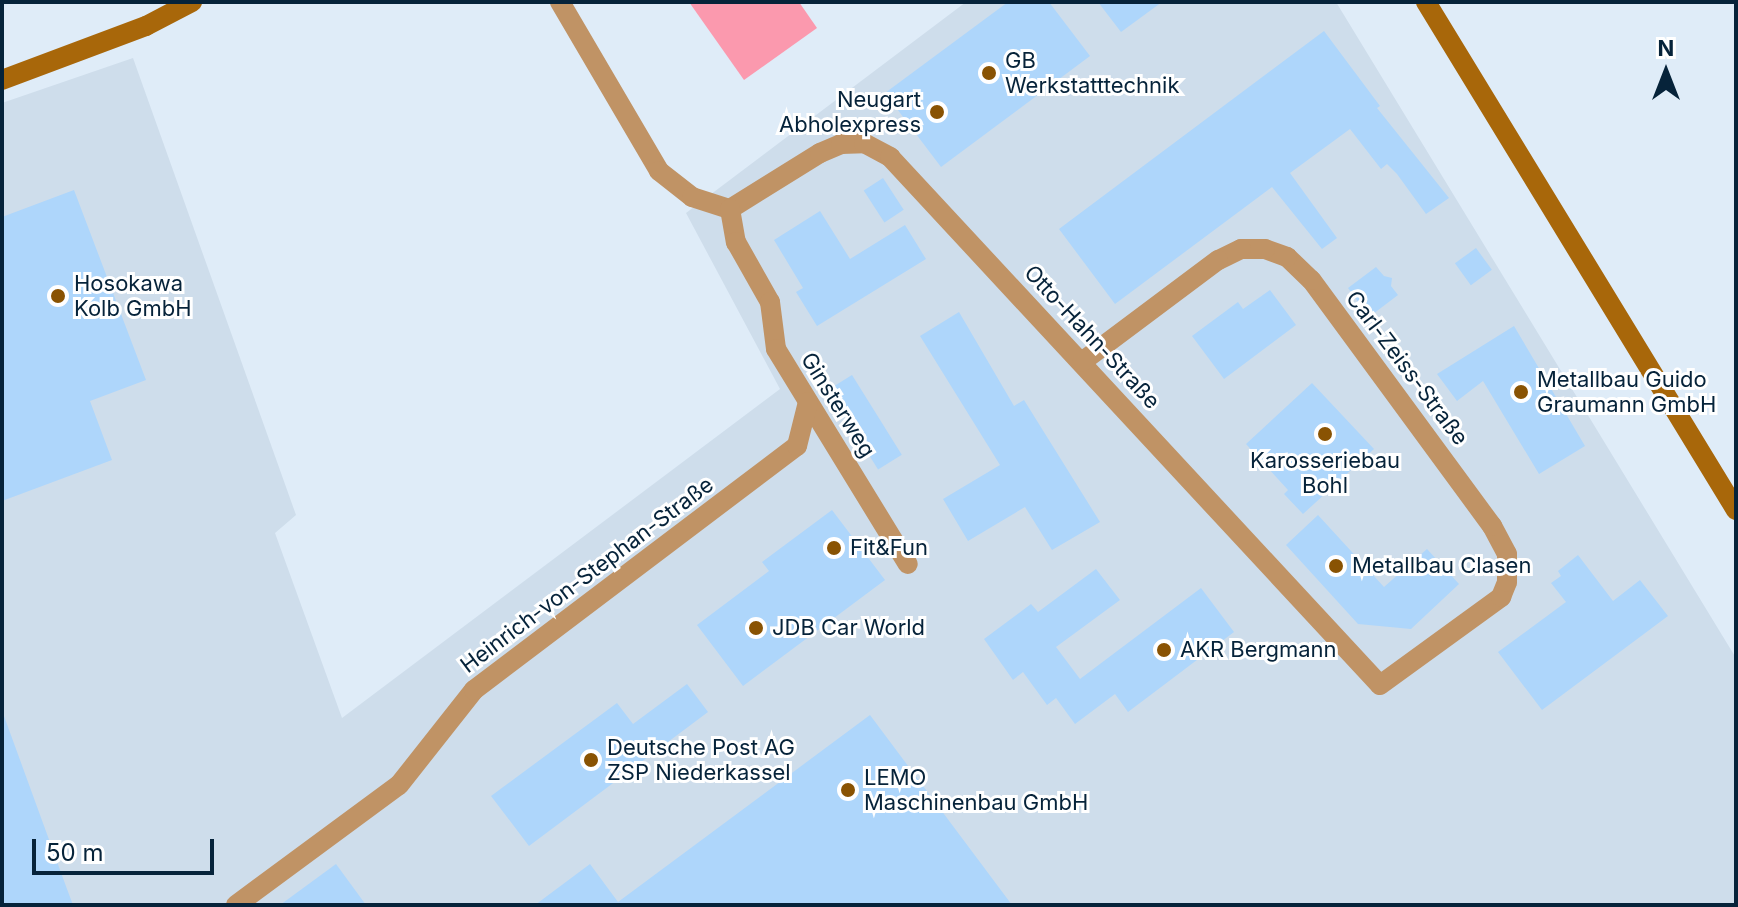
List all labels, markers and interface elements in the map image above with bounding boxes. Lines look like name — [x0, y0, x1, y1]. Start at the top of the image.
north arrow — [1626, 32, 1706, 112]
text: N — [1658, 35, 1674, 61]
place label: GB Werkstatttechnik — [1005, 47, 1179, 98]
marker: GB Werkstatttechnik — [980, 64, 998, 82]
place label: Neugart Abholexpress — [779, 86, 921, 138]
marker: Neugart Abholexpress — [928, 103, 946, 121]
street label: Otto-Hahn-Straße — [1019, 260, 1165, 414]
place label: Hosokawa Kolb GmbH — [74, 270, 192, 322]
street label: Carl-Zeiss-Straße — [1340, 286, 1474, 450]
marker: Hosokawa Kolb GmbH — [49, 287, 67, 305]
street label: Ginsterweg — [795, 348, 881, 462]
place label: Metallbau Guido Graumann GmbH — [1537, 366, 1716, 418]
marker: Metallbau Guido Graumann GmbH — [1512, 383, 1530, 401]
marker: Karosseriebau Bohl — [1316, 425, 1334, 443]
place label: Karosseriebau Bohl — [1250, 447, 1400, 498]
street label: Heinrich-von-Stephan-Straße — [455, 471, 719, 679]
place label: Fit&Fun — [850, 535, 928, 561]
marker: Fit&Fun — [825, 539, 843, 557]
place label: Metallbau Clasen — [1352, 553, 1531, 579]
marker: Metallbau Clasen — [1327, 557, 1345, 575]
place label: JDB Car World — [772, 615, 925, 641]
marker: JDB Car World — [747, 619, 765, 637]
place label: AKR Bergmann — [1180, 637, 1337, 663]
marker: AKR Bergmann — [1155, 641, 1173, 659]
place label: Deutsche Post AG ZSP Niederkassel — [607, 734, 795, 786]
marker: Deutsche Post AG ZSP Niederkassel — [582, 751, 600, 769]
place label: LEMO Maschinenbau GmbH — [864, 764, 1088, 816]
marker: LEMO Maschinenbau GmbH — [839, 781, 857, 799]
scale bar — [36, 823, 218, 873]
text: 50 m — [46, 838, 104, 867]

